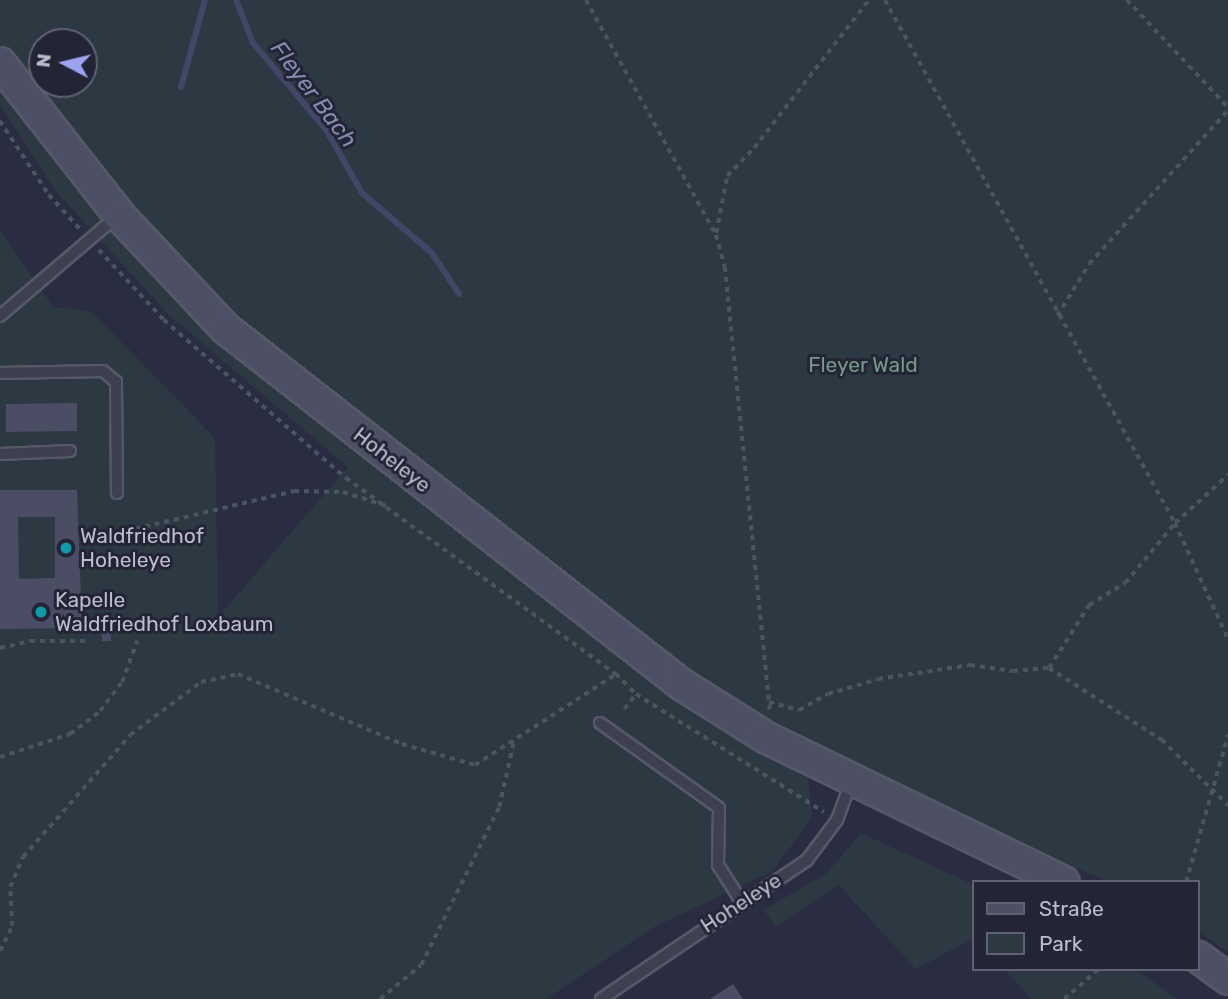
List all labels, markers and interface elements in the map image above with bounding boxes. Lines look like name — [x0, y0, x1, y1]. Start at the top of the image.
north arrow — [28, 28, 98, 98]
water label: Fleyer Bach — [265, 35, 363, 153]
text: N — [31, 52, 56, 69]
park label: Fleyer Wald — [808, 352, 918, 378]
street label: Hoheleye — [348, 422, 436, 498]
place label: Waldfriedhof Hoheleye — [80, 523, 204, 573]
marker: Waldfriedhof Hoheleye — [58, 540, 74, 556]
place label: Kapelle Waldfriedhof Loxbaum — [55, 587, 274, 637]
marker: Kapelle Waldfriedhof Loxbaum — [33, 604, 49, 620]
street label: Hoheleye — [696, 868, 786, 938]
legend — [972, 880, 1200, 971]
text: Straße — [1039, 896, 1104, 921]
text: Park — [1039, 931, 1083, 956]

